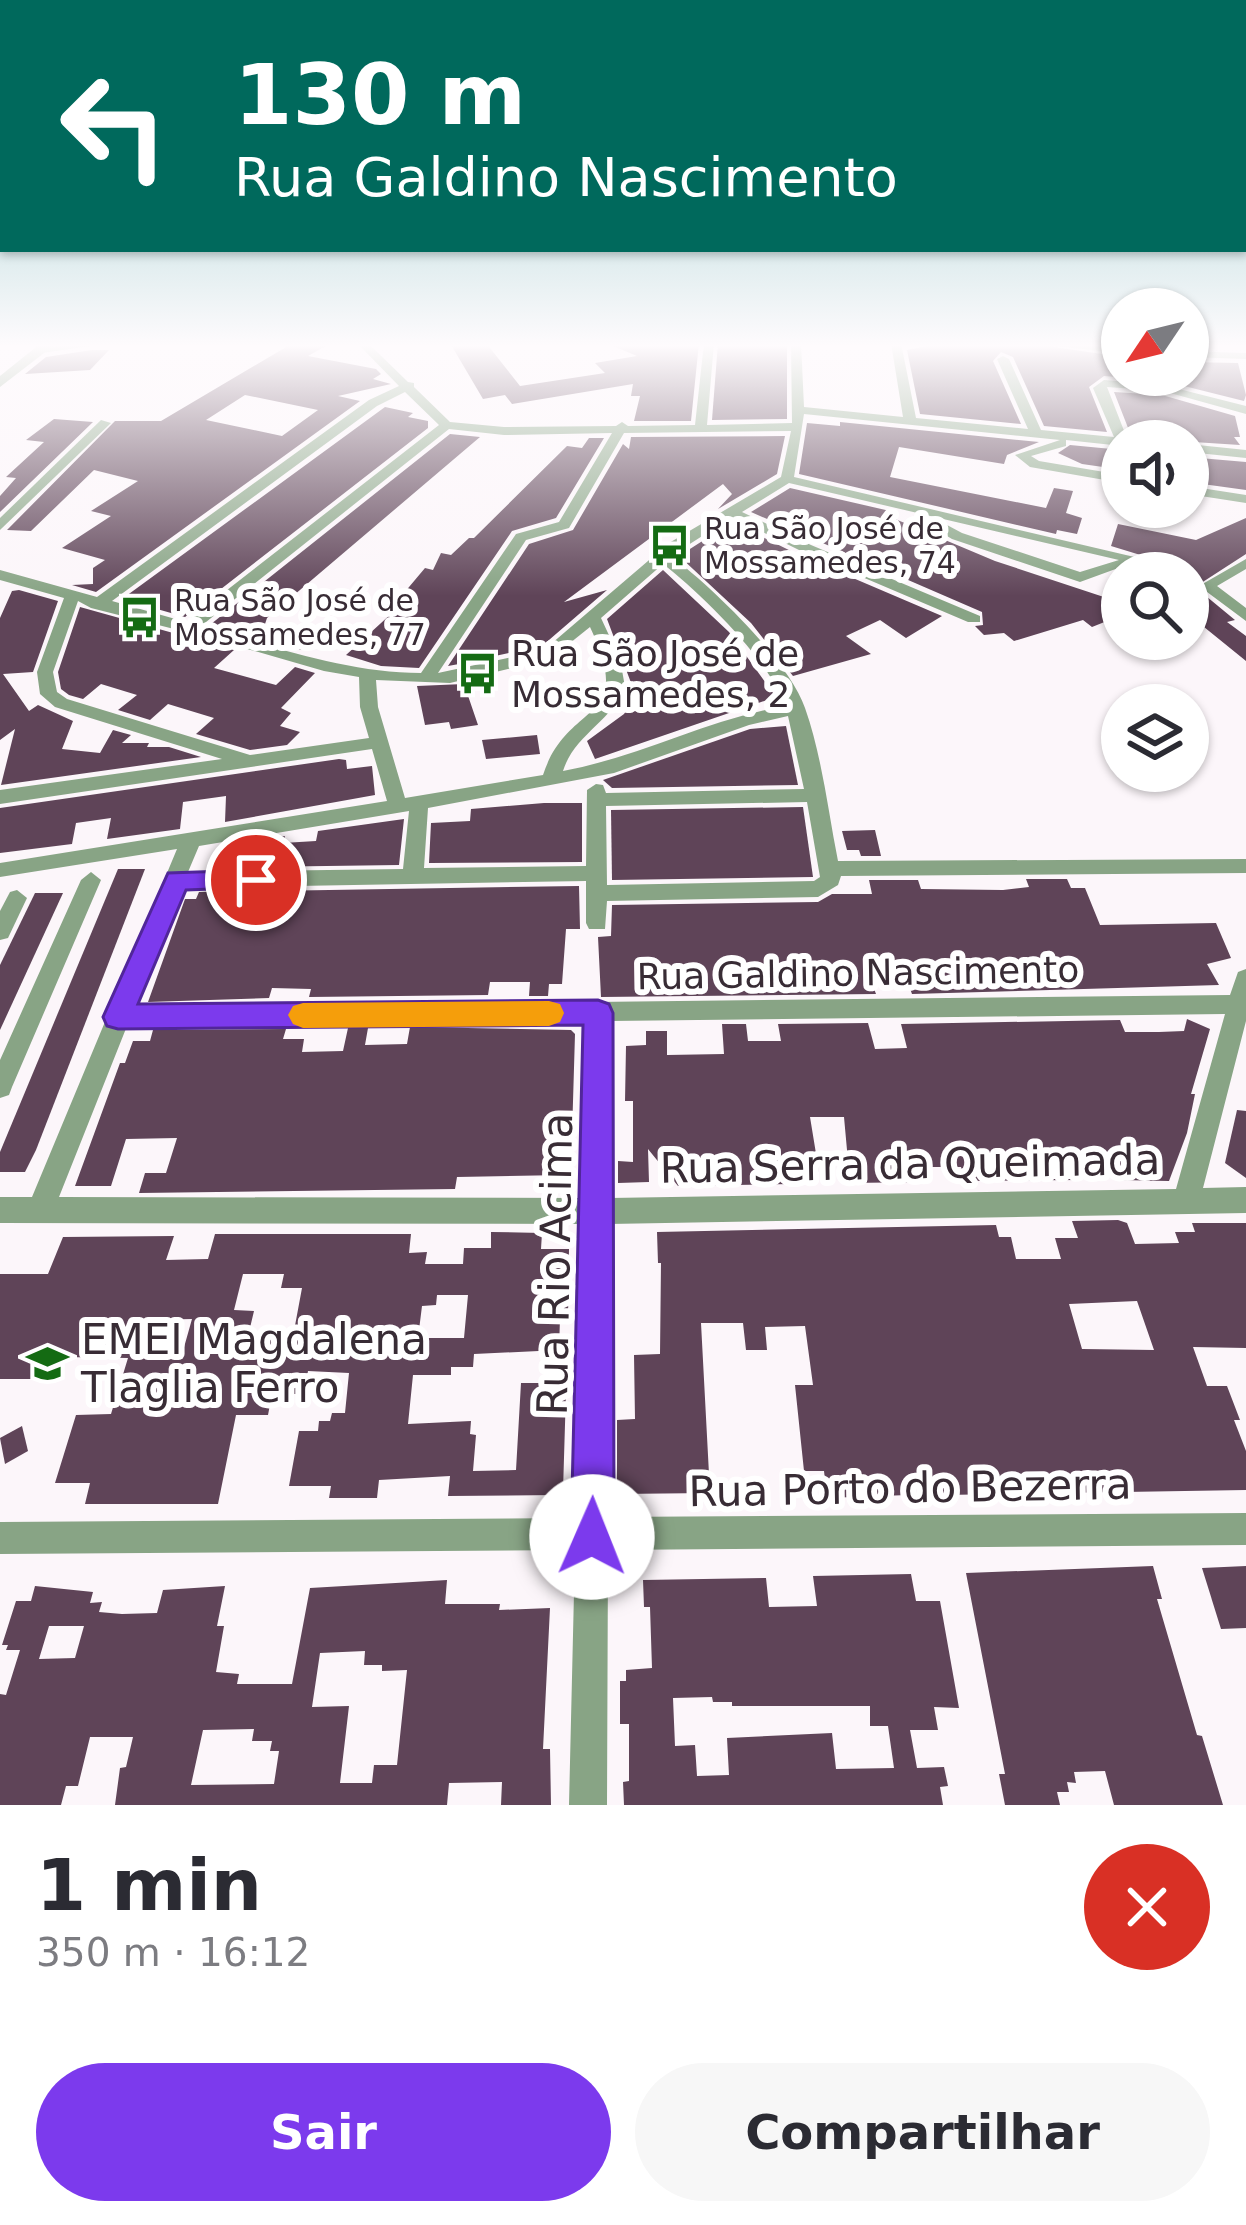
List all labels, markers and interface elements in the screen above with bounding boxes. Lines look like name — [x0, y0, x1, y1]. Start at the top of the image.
text: 130 m — [234, 46, 526, 144]
icon: left — [36, 48, 192, 204]
text: Rua Galdino Nascimento — [234, 146, 898, 209]
north arrow — [1101, 288, 1209, 396]
map controls — [1101, 288, 1209, 792]
button: sound — [1101, 420, 1209, 528]
place label: Rua São José de Mossamedes, 74 — [704, 511, 956, 580]
bus stop icon: Rua São José de Mossamedes, 74 — [647, 522, 693, 568]
button: search — [1101, 552, 1209, 660]
place label: Rua São José de Mossamedes, 77 — [174, 583, 426, 652]
bus stop icon: Rua São José de Mossamedes, 77 — [117, 594, 163, 640]
place label: Rua São José de Mossamedes, 2 — [511, 633, 799, 715]
bus stop icon: Rua São José de Mossamedes, 2 — [454, 651, 500, 697]
button: layers — [1101, 684, 1209, 792]
pin — [205, 829, 307, 931]
icon: arrive — [223, 847, 289, 913]
street label: Rua Galdino Nascimento — [636, 949, 1080, 997]
street label: Rua Rio Acima — [528, 1112, 582, 1416]
street label: Rua Serra da Queimada — [659, 1135, 1161, 1193]
place label: EMEI Magdalena Tlaglia Ferro — [80, 1315, 427, 1412]
school or university icon: EMEI Magdalena Tlaglia Ferro — [24, 1340, 70, 1386]
street label: Rua Porto do Bezerra — [688, 1460, 1132, 1516]
position arrow — [529, 1474, 655, 1600]
text: 1 min — [36, 1843, 262, 1927]
button: close — [1084, 1844, 1210, 1970]
text: 350 m · 16:12 — [36, 1930, 310, 1975]
button: Sair — [36, 2063, 611, 2201]
button: Compartilhar — [635, 2063, 1210, 2201]

